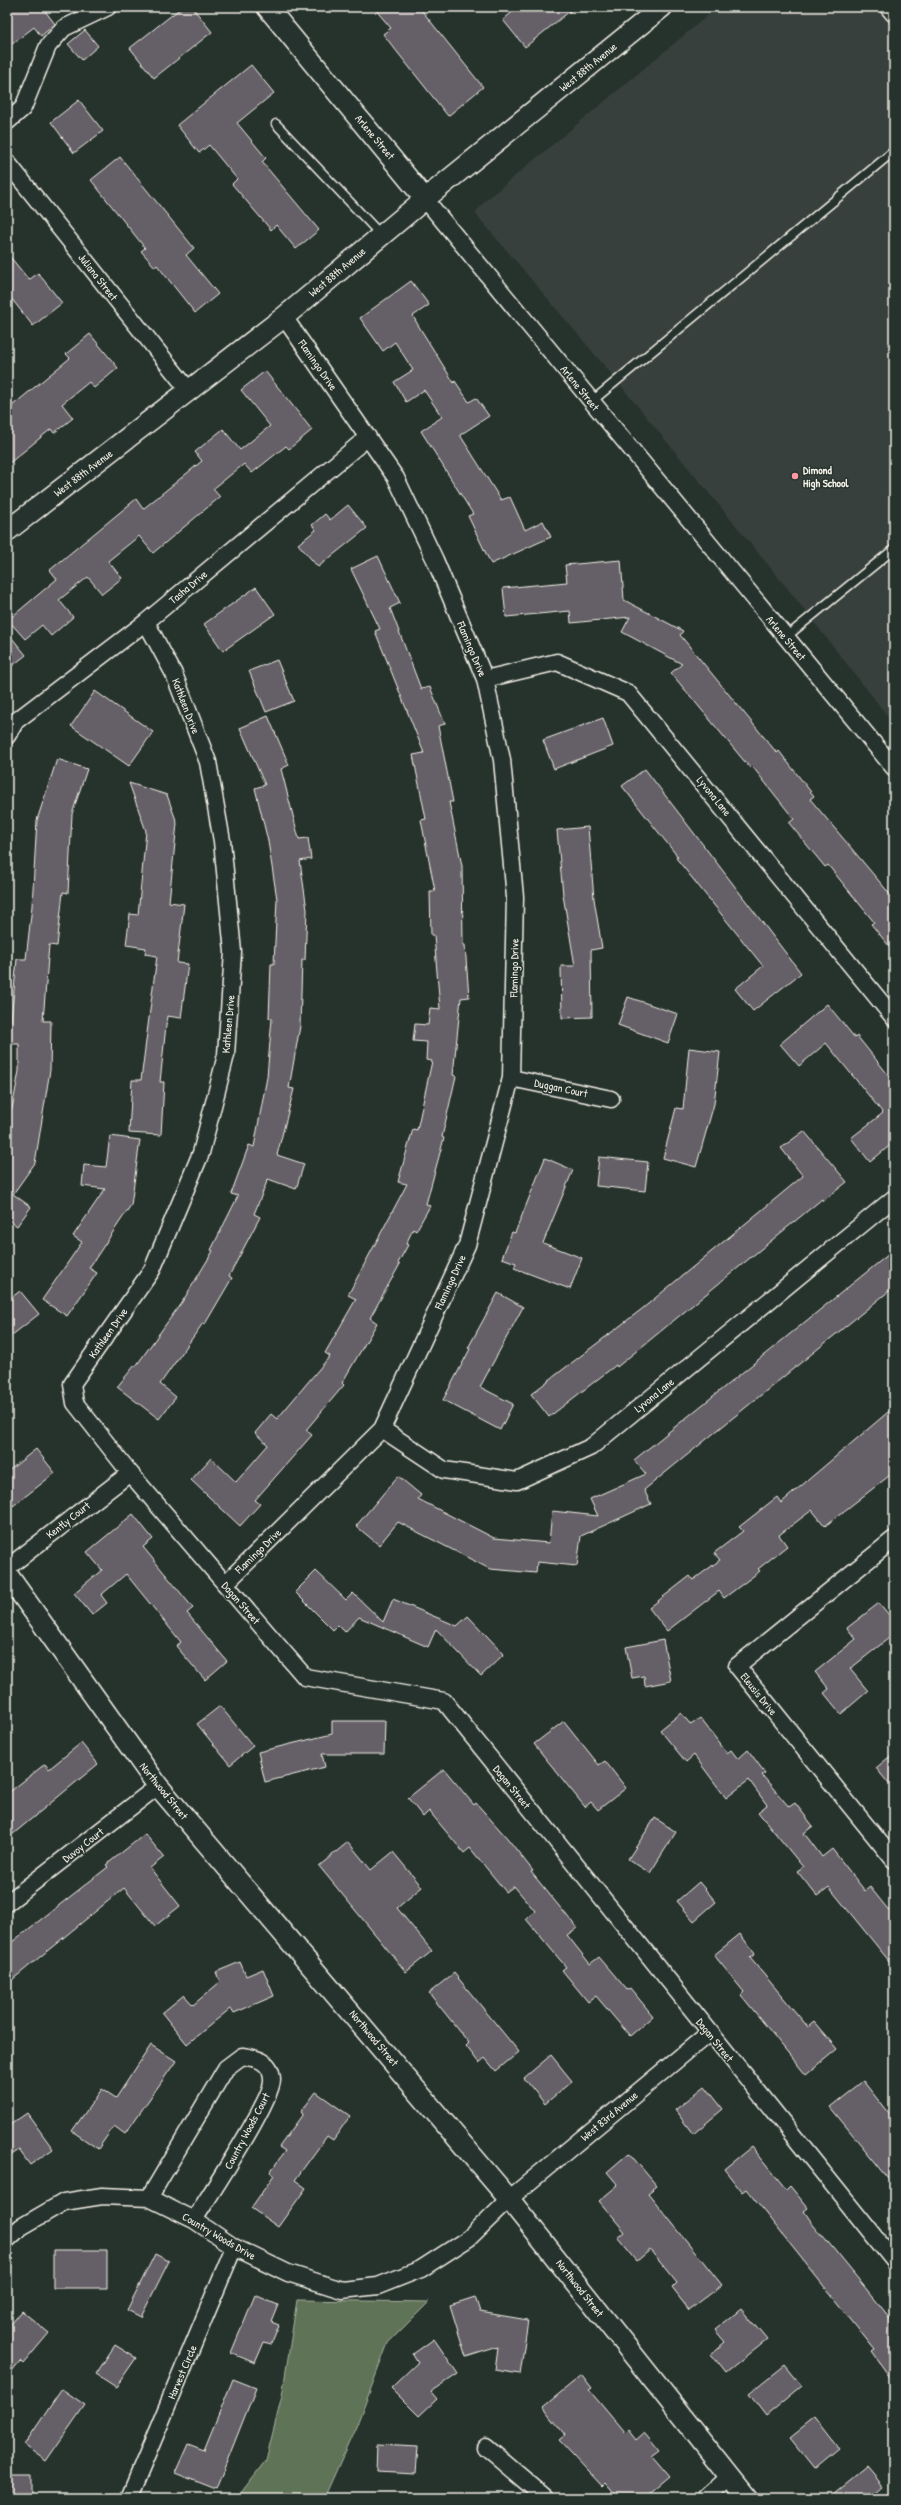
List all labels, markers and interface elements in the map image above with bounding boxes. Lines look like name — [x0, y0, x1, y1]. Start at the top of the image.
street label: West 88th Avenue — [556, 39, 620, 94]
street label: Arlene Street — [352, 112, 398, 162]
street label: West 88th Avenue — [306, 244, 369, 300]
street label: Juliana Street — [75, 251, 121, 303]
street label: Flamingo Drive — [295, 336, 341, 394]
street label: Arlene Street — [557, 362, 603, 414]
street label: West 88th Avenue — [51, 446, 116, 500]
place label: Dimond High School — [803, 463, 849, 491]
marker: Dimond High School — [790, 471, 800, 481]
street label: Tasha Drive — [166, 566, 211, 607]
street label: Arlene Street — [763, 613, 809, 663]
street label: Flamingo Drive — [454, 618, 490, 679]
street label: Kathleen Drive — [169, 676, 203, 736]
street label: Lyvona Lane — [694, 773, 735, 819]
street label: Flamingo Drive — [506, 938, 522, 999]
street label: Kathleen Drive — [218, 994, 238, 1054]
street label: Duggan Court — [533, 1076, 589, 1101]
street label: Flamingo Drive — [431, 1252, 469, 1313]
street label: Kathleen Drive — [86, 1305, 131, 1361]
street label: Lyvona Lane — [631, 1374, 677, 1415]
street label: Kently Court — [43, 1498, 93, 1541]
street label: Flamingo Drive — [231, 1525, 284, 1577]
street label: Dagan Street — [219, 1579, 263, 1627]
street label: Eleusis Drive — [738, 1670, 781, 1719]
street label: Northwood Street — [137, 1760, 191, 1823]
street label: Dagan Street — [490, 1762, 534, 1812]
street label: Duvoy Court — [60, 1824, 107, 1865]
street label: Northwood Street — [346, 2007, 402, 2069]
street label: Dagan Street — [693, 2015, 737, 2065]
street label: West 83rd Avenue — [578, 2088, 641, 2144]
street label: Country Woods Court — [221, 2090, 273, 2172]
street label: Country Woods Drive — [180, 2209, 259, 2263]
street label: Northwood Street — [553, 2256, 607, 2320]
street label: Harvest Circle — [164, 2342, 200, 2401]

